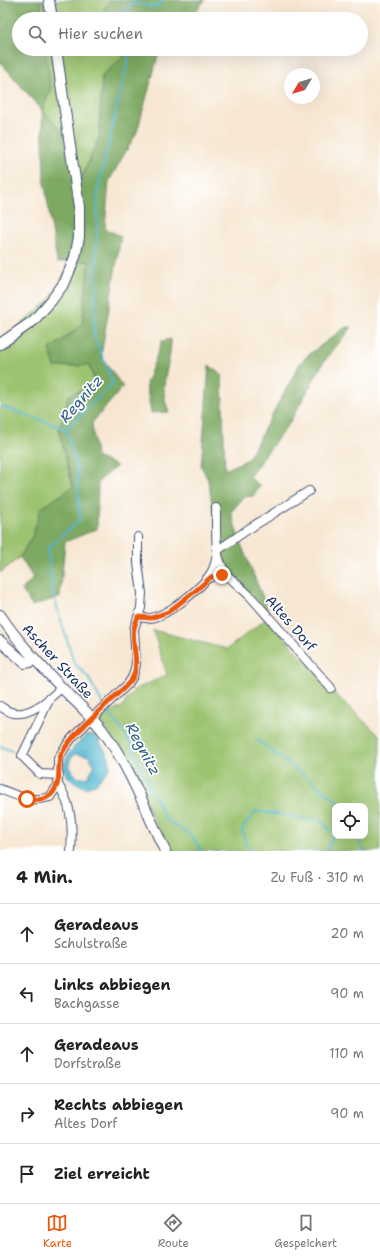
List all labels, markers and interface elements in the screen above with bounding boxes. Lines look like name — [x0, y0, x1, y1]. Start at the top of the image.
search box — [12, 12, 368, 56]
icon: search — [26, 23, 48, 45]
text: Hier suchen — [58, 24, 143, 44]
north arrow — [284, 68, 320, 104]
water label: Regnitz — [55, 371, 107, 427]
route end — [213, 566, 231, 584]
street label: Altes Dorf — [262, 591, 321, 655]
street label: Ascher Straße — [19, 620, 97, 702]
water label: Regnitz — [121, 719, 165, 779]
route start — [18, 790, 36, 808]
map controls — [332, 803, 368, 839]
button: locate — [332, 803, 368, 839]
text: 4 Min. — [16, 866, 73, 888]
text: Zu Fuß · 310 m — [271, 869, 364, 886]
text: Geradeaus — [54, 915, 139, 935]
icon: ahead — [16, 923, 38, 945]
text: 20 m — [331, 925, 364, 942]
text: Schulstraße — [54, 935, 128, 952]
text: Links abbiegen — [54, 975, 170, 995]
icon: left — [16, 983, 38, 1005]
text: 90 m — [330, 985, 364, 1002]
text: Bachgasse — [54, 995, 120, 1012]
text: Geradeaus — [54, 1035, 139, 1055]
icon: ahead — [16, 1043, 38, 1065]
text: 110 m — [329, 1045, 364, 1062]
text: Dorfstraße — [54, 1055, 121, 1072]
text: Rechts abbiegen — [54, 1095, 183, 1115]
icon: right — [16, 1103, 38, 1125]
text: 90 m — [330, 1105, 364, 1122]
text: Altes Dorf — [54, 1115, 117, 1132]
icon: arrive — [16, 1163, 38, 1185]
text: Ziel erreicht — [54, 1164, 150, 1184]
tab: Karte — [43, 1212, 72, 1251]
tab: Route — [158, 1212, 189, 1251]
tab: Gespeichert — [275, 1212, 337, 1251]

